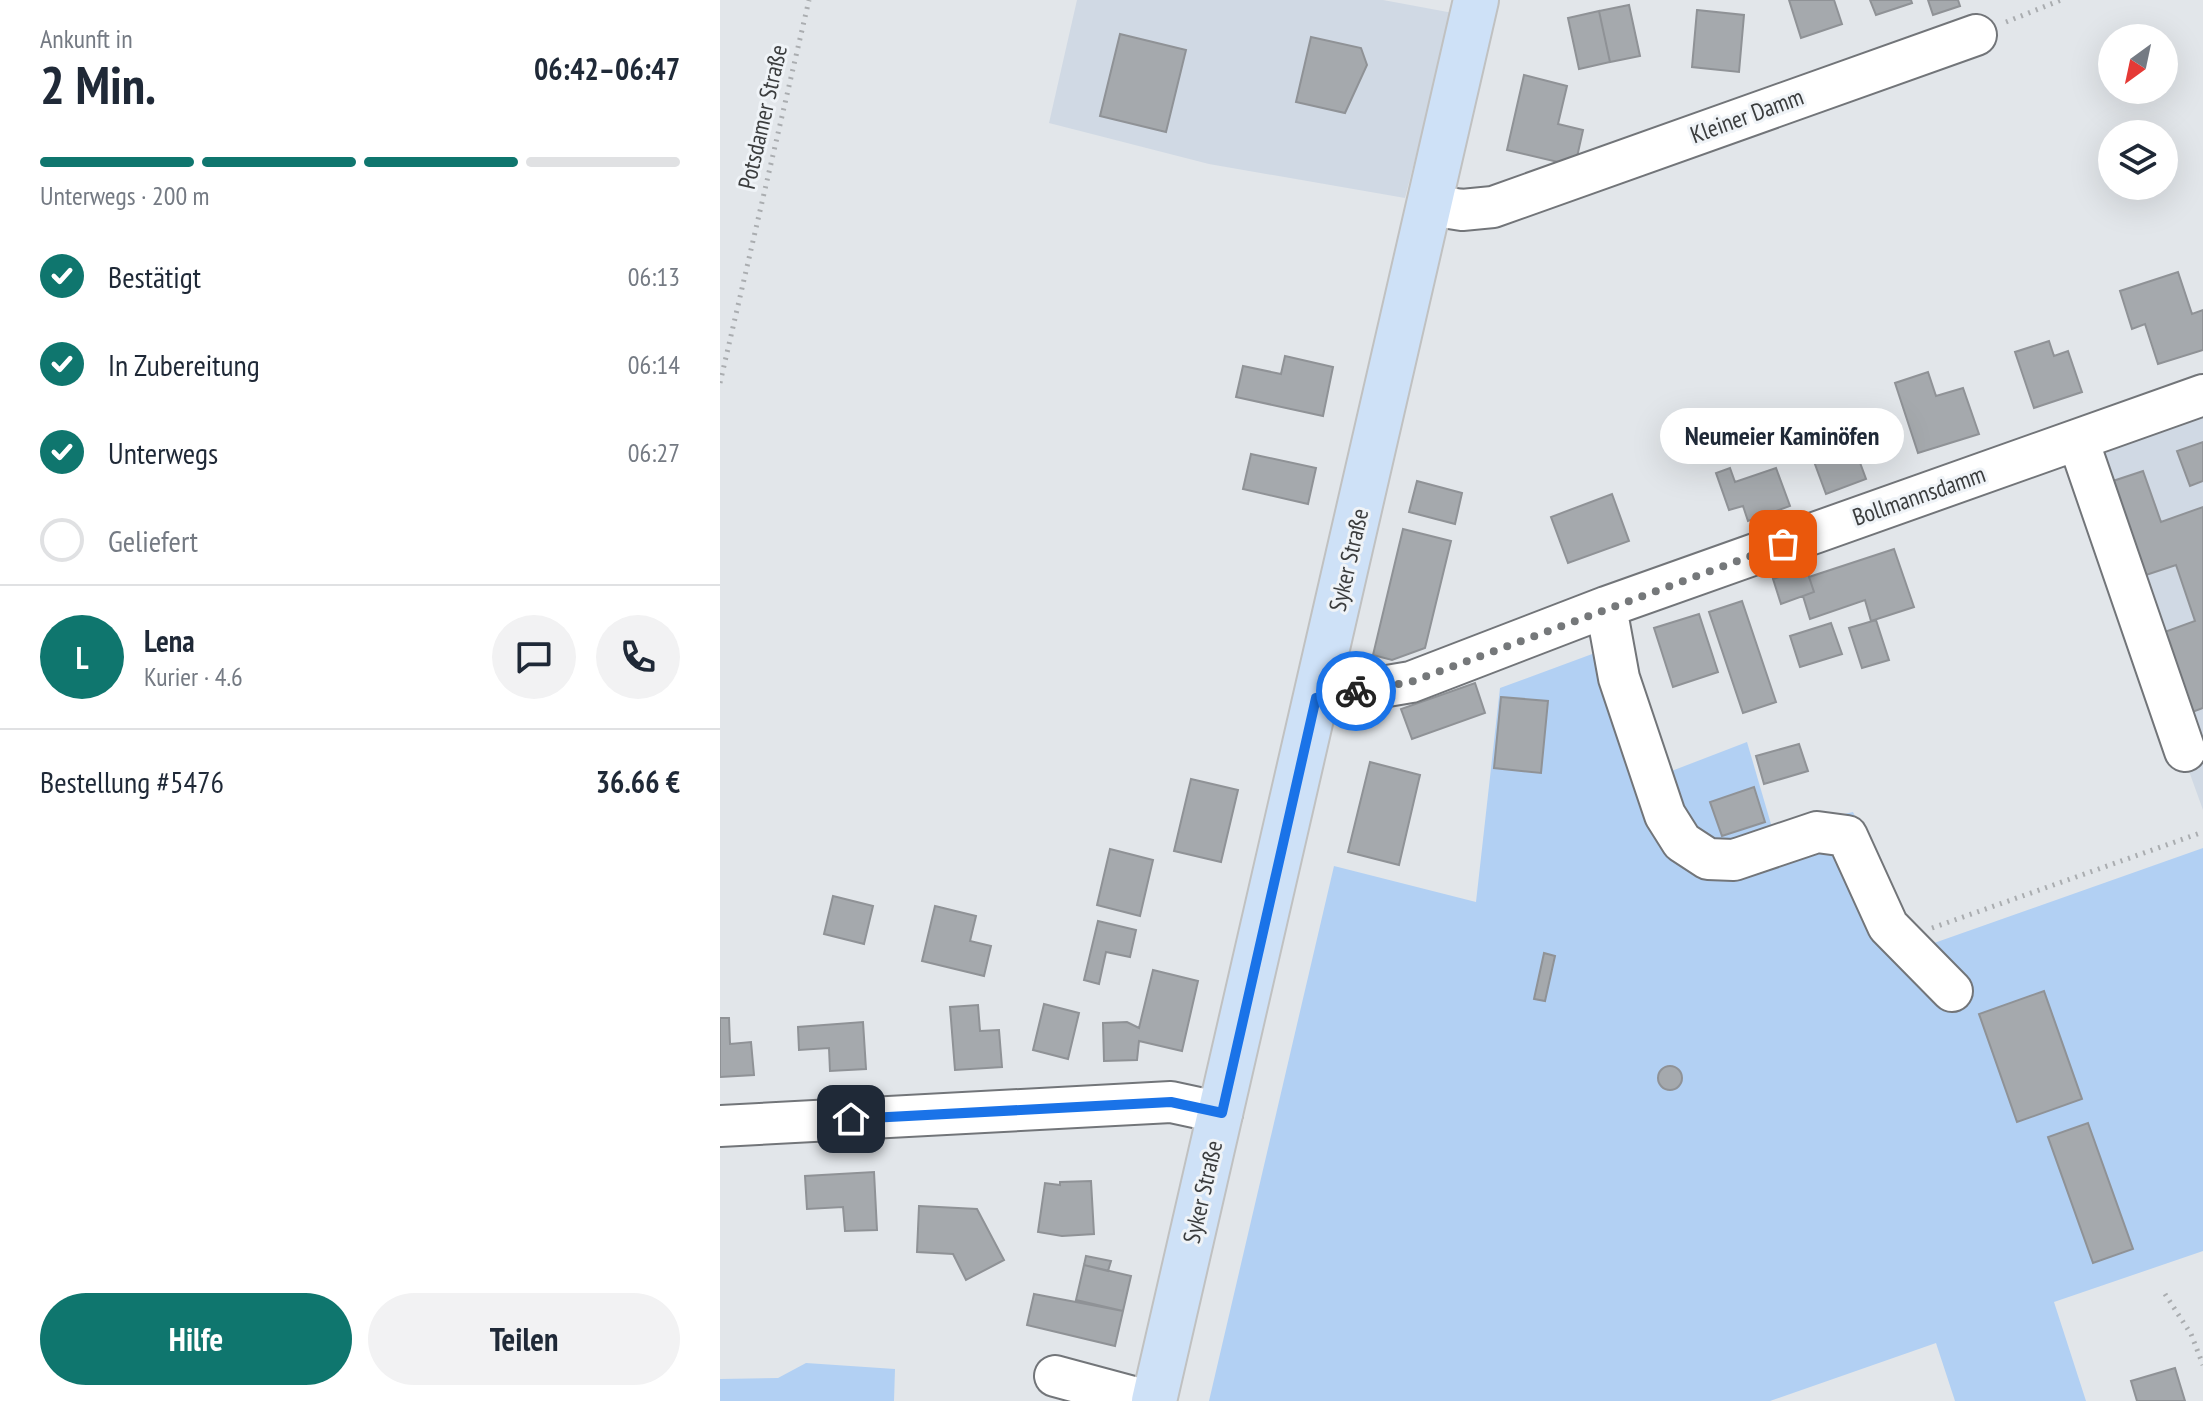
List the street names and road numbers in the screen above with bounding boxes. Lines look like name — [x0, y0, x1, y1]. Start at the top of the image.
street label: Potsdamer Straße — [731, 42, 794, 192]
street label: Kleiner Damm — [1686, 81, 1808, 150]
street label: Bollmannsdamm — [1848, 458, 1989, 533]
street label: Syker Straße — [1322, 505, 1375, 614]
street label: Syker Straße — [1176, 1137, 1229, 1246]

